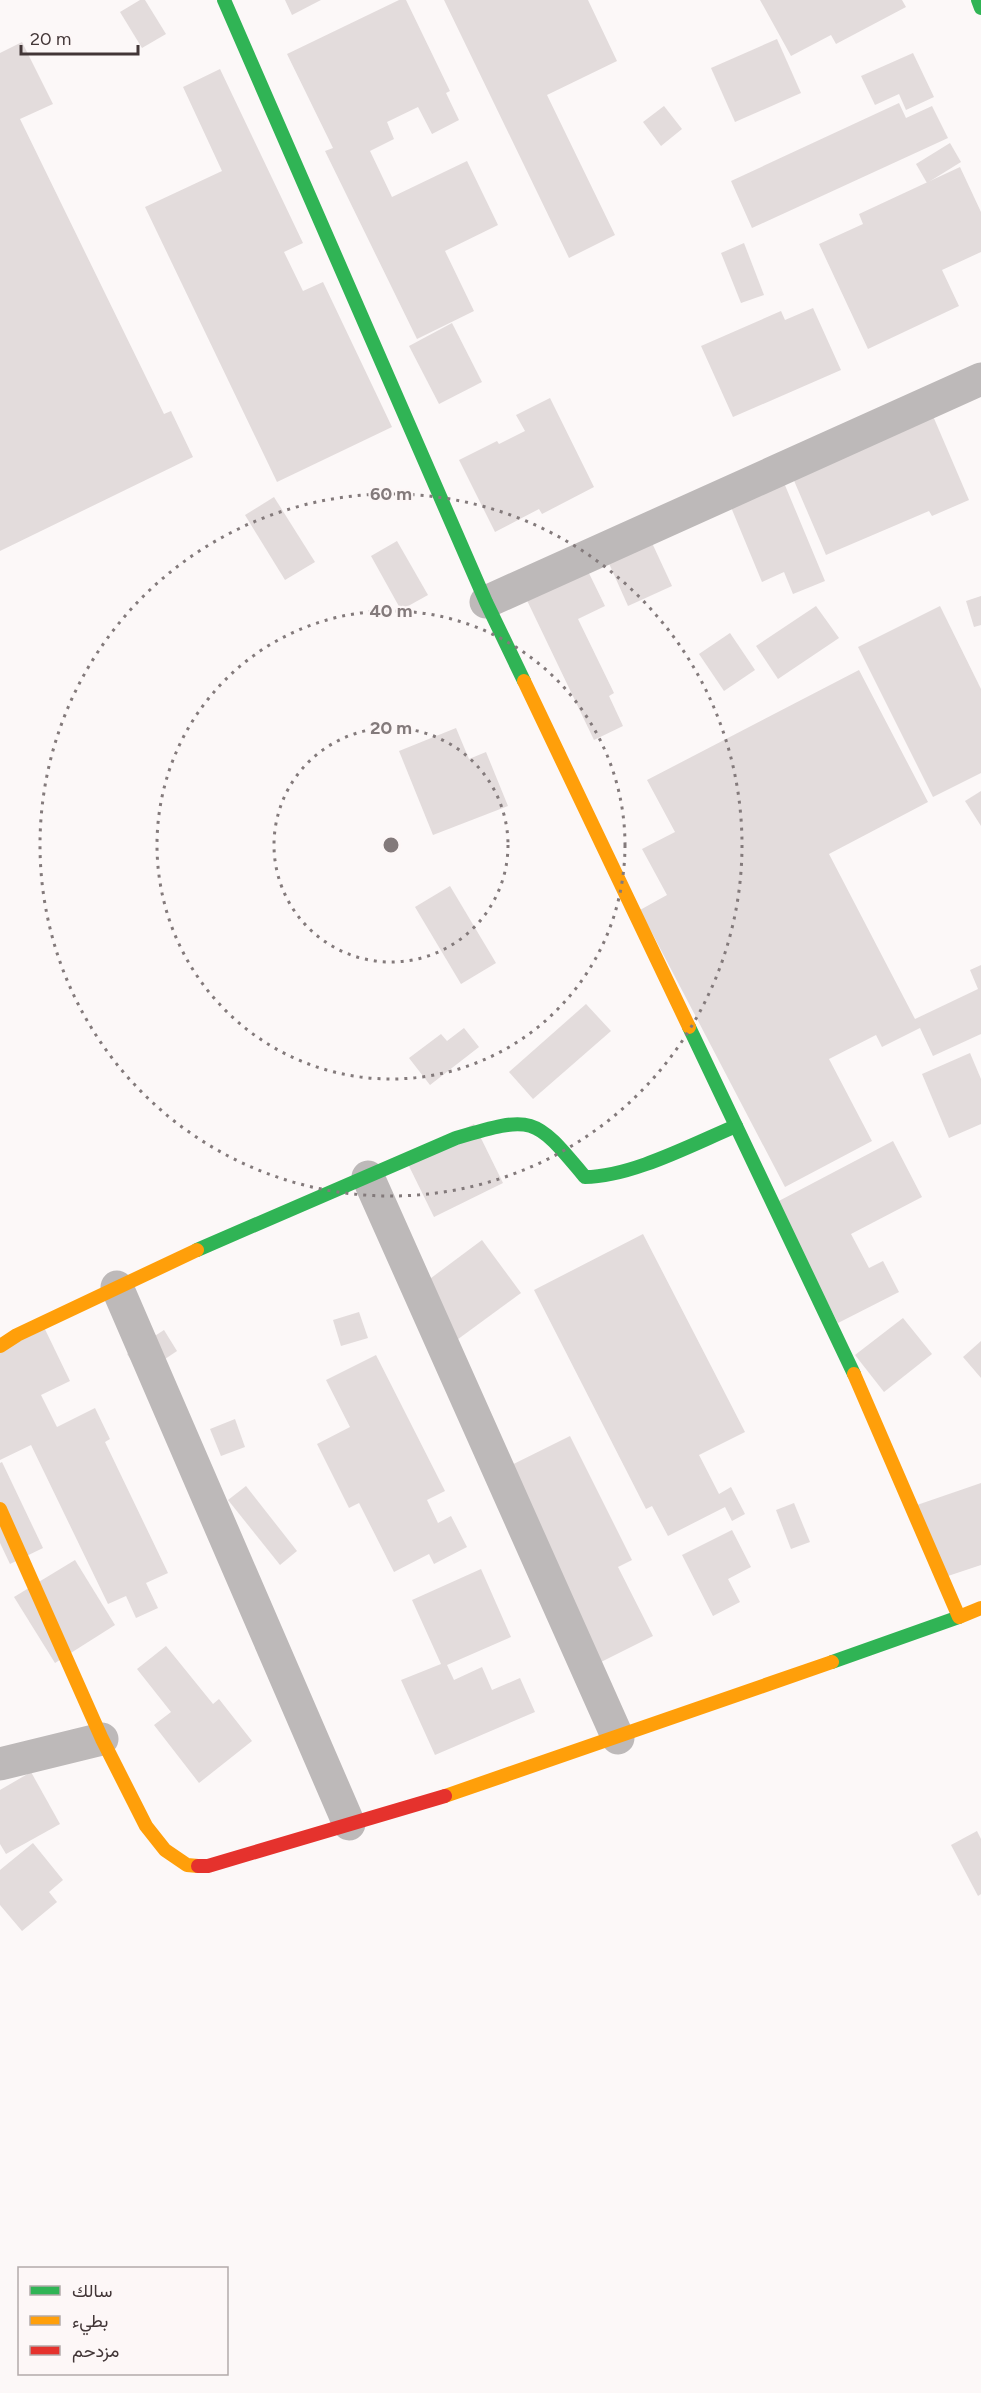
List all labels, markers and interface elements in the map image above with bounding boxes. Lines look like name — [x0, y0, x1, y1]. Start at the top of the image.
scale bar — [21, 18, 138, 56]
text: 20 m — [30, 28, 71, 50]
text: 60 m — [370, 483, 412, 505]
text: 40 m — [369, 600, 413, 622]
text: 20 m — [370, 717, 412, 739]
centre of rings — [381, 835, 401, 855]
legend — [18, 2267, 228, 2375]
text: سالك — [72, 2280, 112, 2302]
text: بطيء — [72, 2310, 108, 2336]
text: مزدحم — [72, 2340, 119, 2363]

